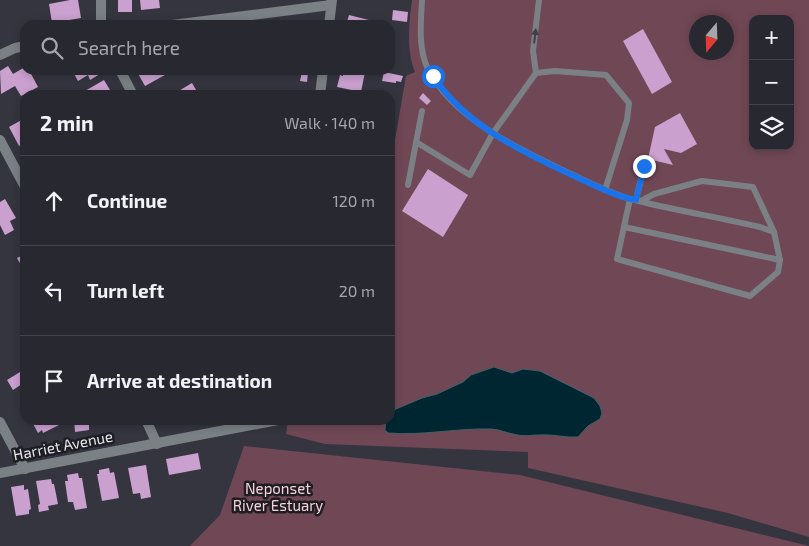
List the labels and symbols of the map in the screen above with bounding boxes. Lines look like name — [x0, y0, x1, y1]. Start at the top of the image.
north arrow — [689, 15, 734, 60]
one-way arrow — [531, 28, 539, 44]
route start — [422, 65, 445, 88]
route end — [633, 155, 656, 178]
street label: Harriet Avenue — [12, 427, 114, 463]
park label: Neponset River Estuary — [233, 479, 323, 514]

